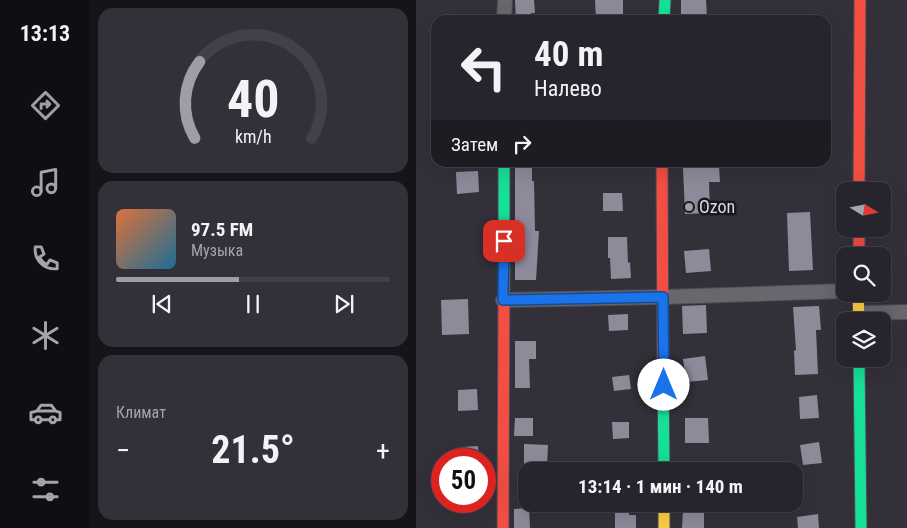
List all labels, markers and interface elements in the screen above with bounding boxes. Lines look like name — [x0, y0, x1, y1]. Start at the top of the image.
text: 13:13 — [20, 21, 70, 46]
text: 40 m — [534, 34, 603, 75]
icon: left — [451, 35, 516, 100]
text: 40 — [227, 69, 279, 130]
text: Налево — [534, 76, 602, 101]
icon: directions — [28, 88, 63, 123]
text: km/h — [235, 126, 271, 147]
icon: right — [508, 130, 536, 158]
text: Затем — [451, 133, 498, 156]
icon: music — [28, 165, 63, 200]
north arrow — [836, 182, 891, 238]
map controls — [836, 182, 891, 367]
place label: Ozon — [699, 196, 735, 217]
marker: Ozon — [683, 201, 695, 213]
text: 97.5 FM — [191, 218, 253, 241]
pin — [483, 220, 525, 262]
icon: arrive — [490, 227, 518, 255]
icon: phone — [28, 241, 63, 276]
text: Музыка — [191, 241, 243, 260]
button: search — [836, 247, 891, 302]
icon: previous — [148, 290, 176, 318]
icon: pause — [239, 290, 267, 318]
icon: next — [330, 290, 358, 318]
button: layers — [836, 312, 891, 367]
icon: climate — [28, 318, 63, 353]
position arrow — [637, 358, 689, 410]
icon: car — [28, 395, 63, 430]
text: Климат — [116, 403, 166, 422]
text: 21.5° — [211, 428, 295, 472]
text: − — [116, 434, 130, 467]
text: + — [376, 434, 390, 467]
speed limit sign: 50 — [431, 448, 496, 513]
icon: filters — [28, 472, 63, 507]
text: 13:14 · 1 мин · 140 m — [578, 475, 743, 498]

